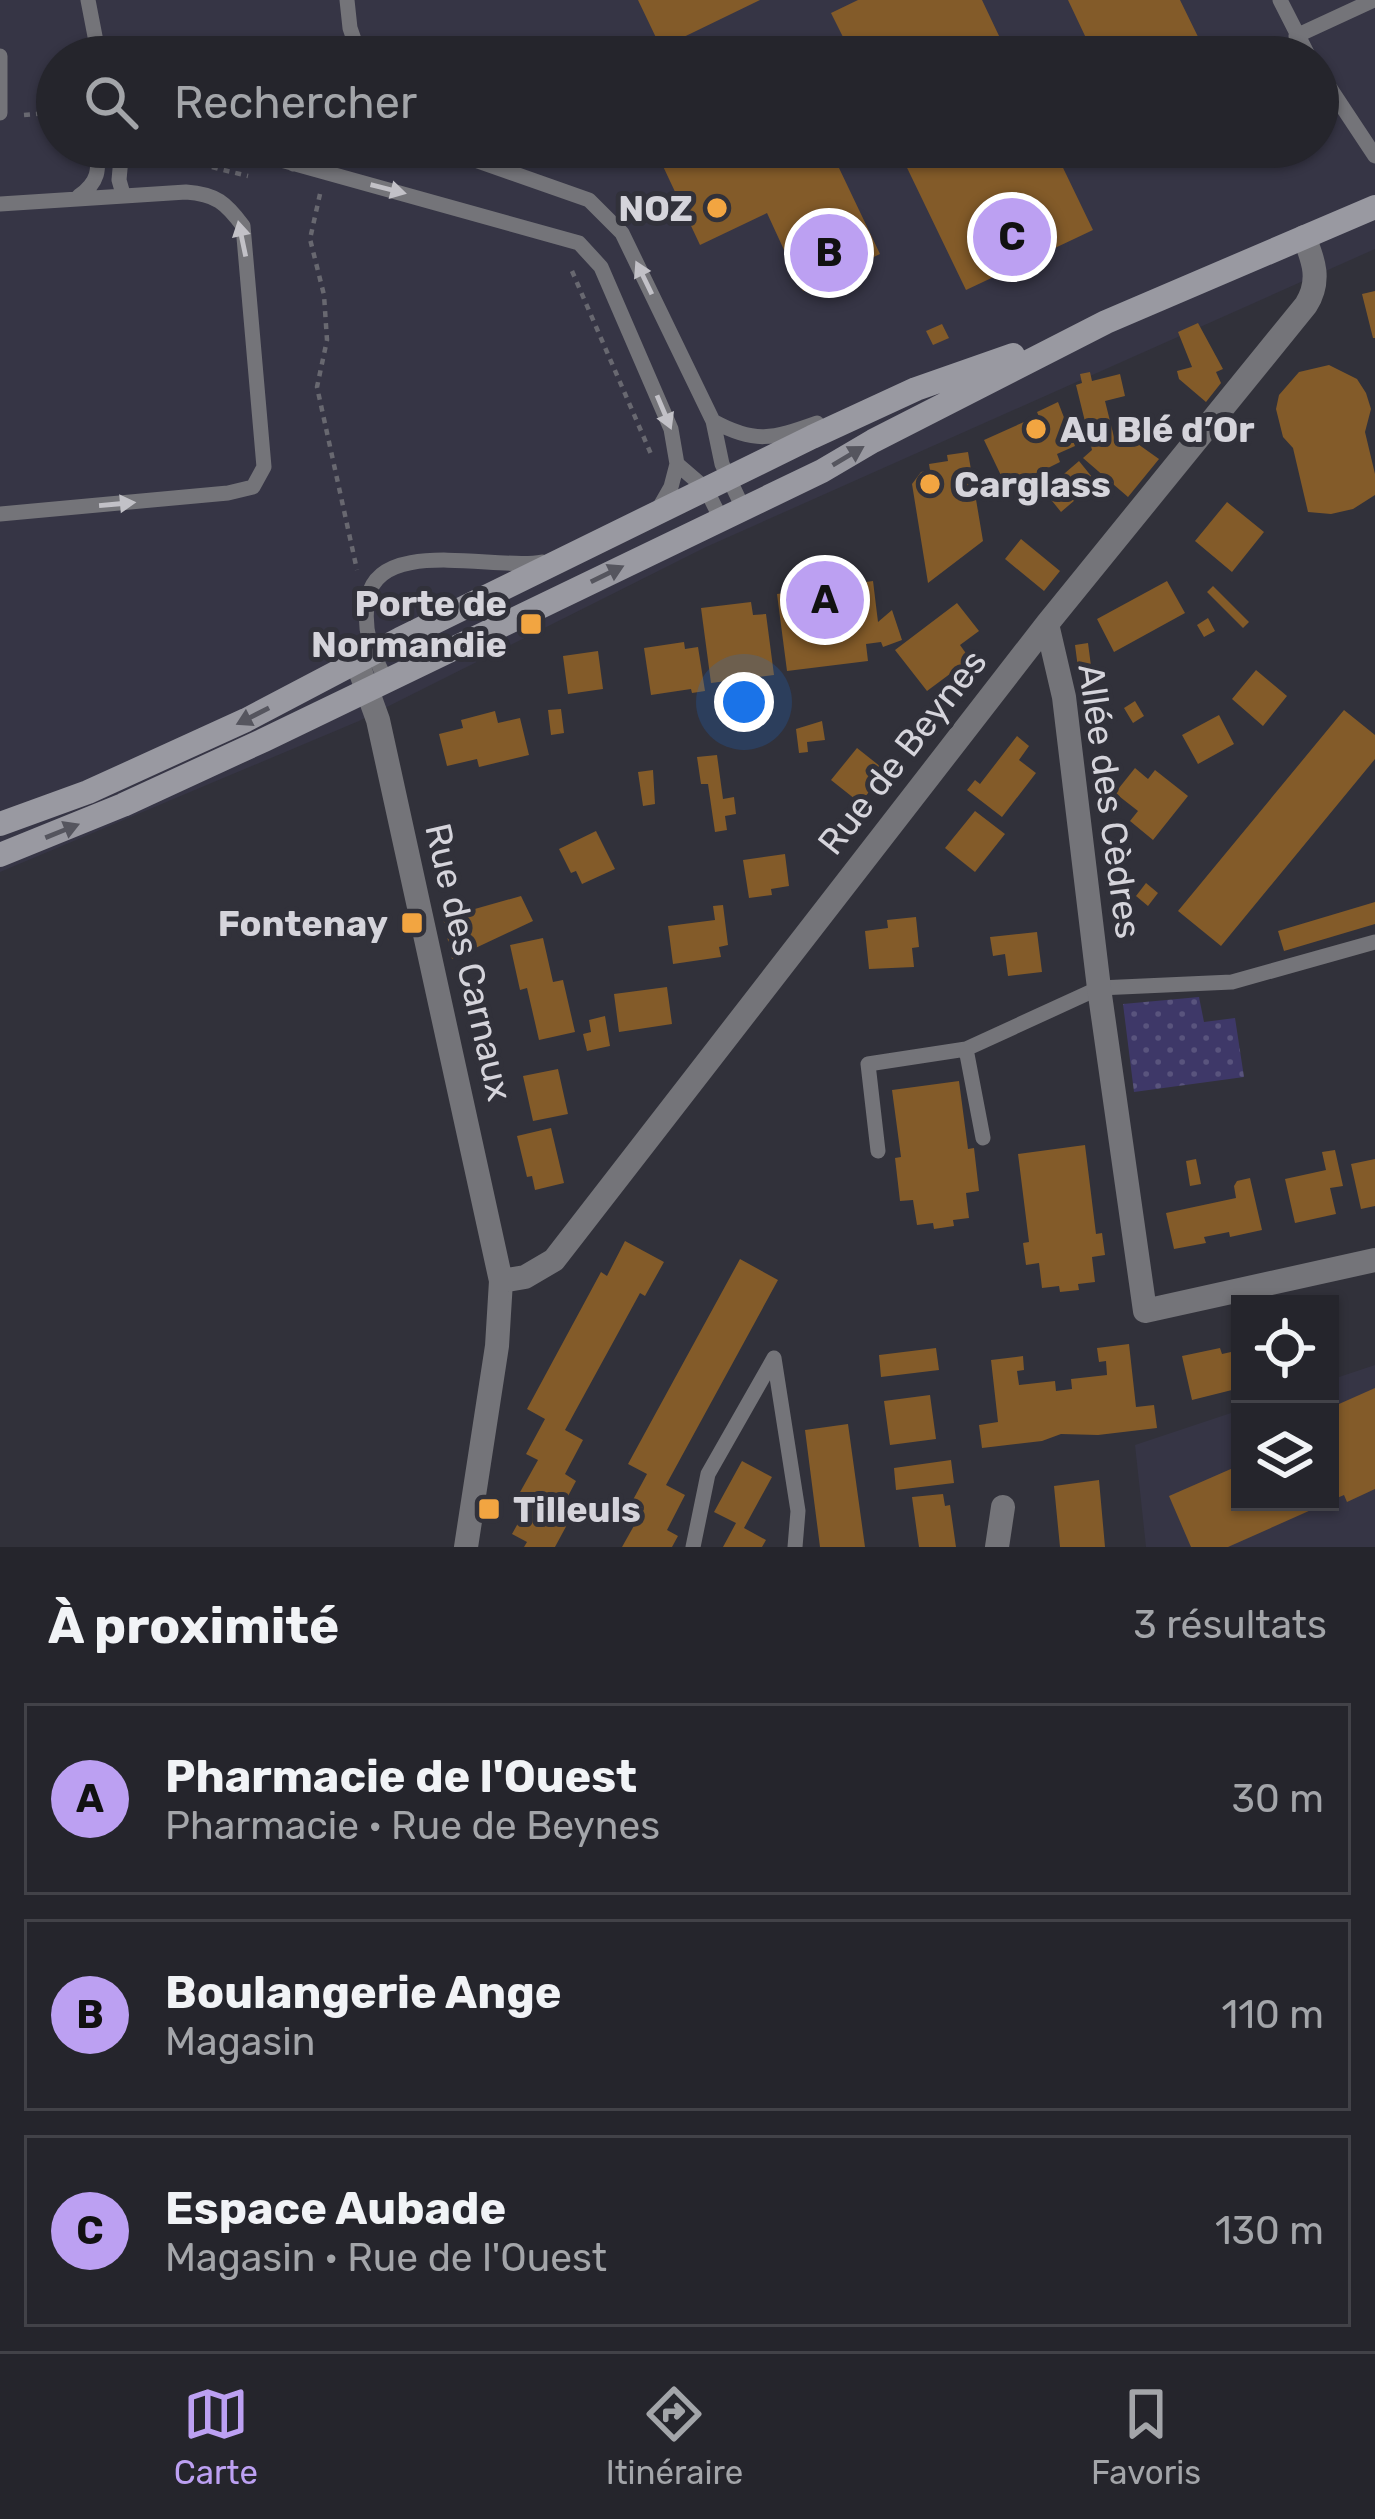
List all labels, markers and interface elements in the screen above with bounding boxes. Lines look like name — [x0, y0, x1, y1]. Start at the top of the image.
search box — [36, 36, 1339, 168]
icon: search — [78, 69, 144, 135]
text: Rechercher — [174, 76, 417, 129]
one-way arrow — [369, 180, 406, 199]
place label: NOZ — [618, 187, 693, 230]
pin: C — [973, 192, 1051, 282]
marker: NOZ — [704, 195, 730, 221]
pin: B — [790, 208, 868, 298]
one-way arrow — [232, 220, 251, 257]
one-way arrow — [634, 260, 654, 295]
one-way arrow — [655, 395, 674, 431]
place label: Au Blé d’Or — [1060, 408, 1255, 451]
marker: Au Blé d’Or — [1023, 416, 1049, 442]
one-way arrow — [831, 446, 865, 467]
place label: Carglass — [954, 463, 1111, 506]
marker: Carglass — [917, 471, 943, 497]
one-way arrow — [98, 494, 136, 513]
pin: A — [786, 555, 864, 645]
one-way arrow — [590, 564, 625, 584]
place label: Porte de Normandie — [311, 582, 507, 666]
marker: Porte de Normandie — [518, 611, 544, 637]
street label: Rue de Beynes — [809, 641, 995, 863]
street label: Allée des Cèdres — [1069, 661, 1151, 941]
your location — [714, 672, 774, 732]
one-way arrow — [236, 705, 270, 725]
street label: Rue des Carnaux — [416, 819, 522, 1105]
one-way arrow — [44, 821, 80, 840]
place label: Fontenay — [218, 902, 388, 945]
marker: Fontenay — [399, 910, 425, 936]
map controls — [1231, 1295, 1339, 1511]
button: locate — [1231, 1295, 1339, 1403]
button: layers — [1231, 1403, 1339, 1511]
place label: Tilleuls — [513, 1488, 641, 1531]
marker: Tilleuls — [476, 1496, 502, 1522]
text: À proximité — [48, 1595, 339, 1656]
text: 3 résultats — [1133, 1602, 1327, 1648]
text: Pharmacie de l'Ouest — [165, 1750, 637, 1803]
text: A — [76, 1776, 104, 1822]
text: 30 m — [1232, 1776, 1324, 1822]
text: Pharmacie · Rue de Beynes — [165, 1803, 660, 1849]
text: Boulangerie Ange — [165, 1966, 562, 2019]
text: B — [76, 1992, 104, 2038]
text: 110 m — [1222, 1992, 1324, 2038]
text: Magasin — [165, 2019, 315, 2065]
text: Espace Aubade — [165, 2182, 506, 2235]
text: C — [76, 2208, 104, 2254]
text: 130 m — [1215, 2208, 1324, 2254]
text: Magasin · Rue de l'Ouest — [165, 2235, 607, 2281]
tab: Carte — [174, 2381, 258, 2492]
tab: Itinéraire — [606, 2381, 743, 2492]
tab: Favoris — [1091, 2381, 1201, 2492]

